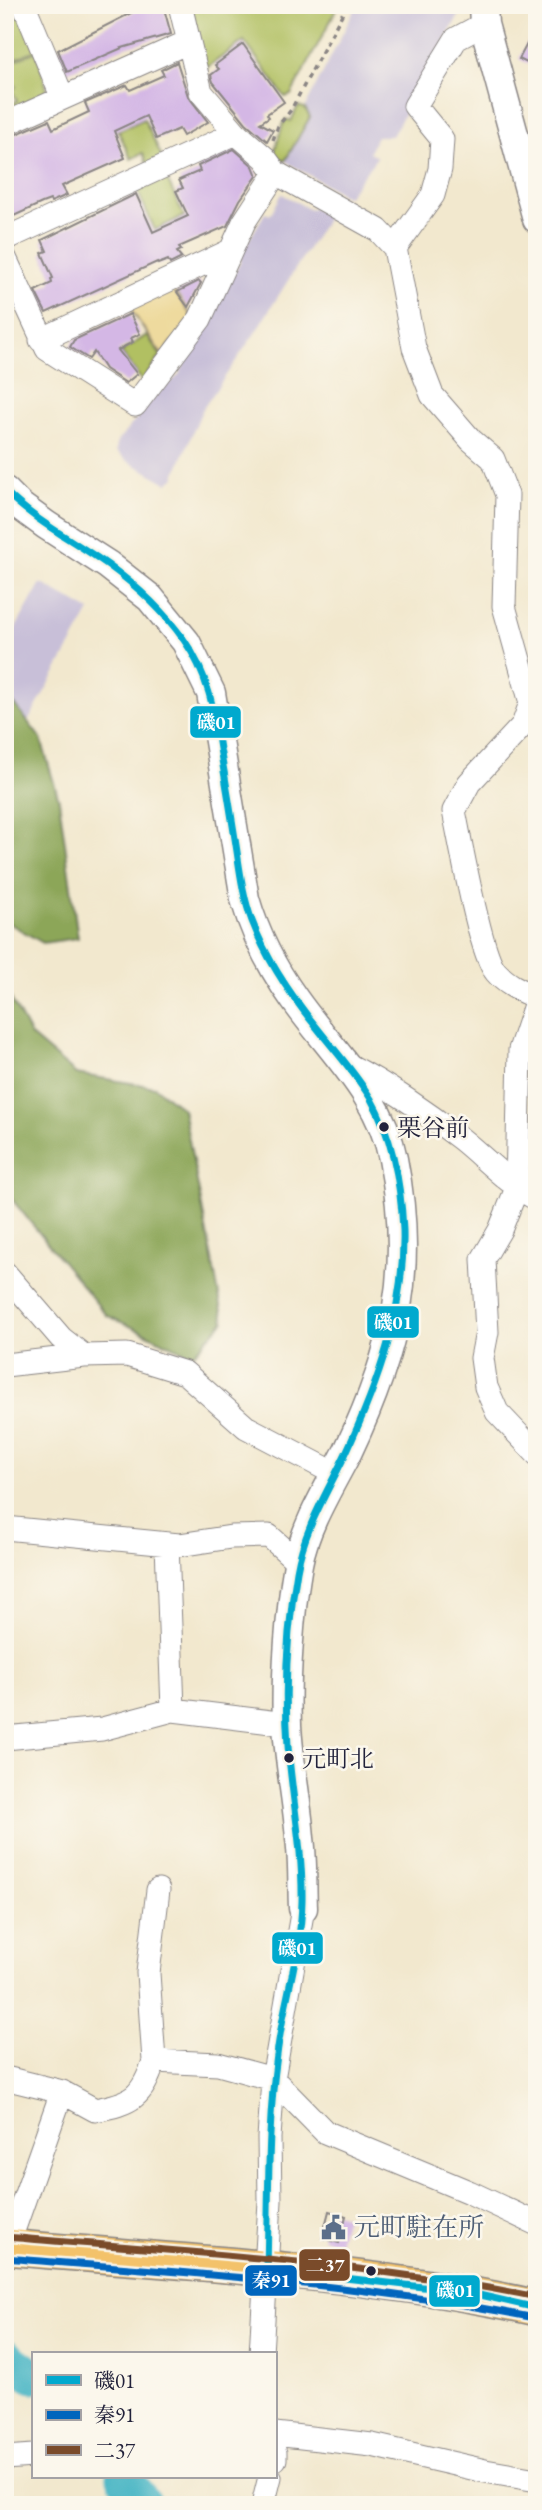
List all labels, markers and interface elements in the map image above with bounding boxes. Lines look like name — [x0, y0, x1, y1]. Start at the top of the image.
line badge: 磯01 — [189, 705, 242, 739]
text: 磯01 — [196, 710, 236, 735]
place label: 栗谷前 — [397, 1112, 469, 1143]
marker: 栗谷前 — [377, 1120, 391, 1134]
line badge: 磯01 — [366, 1305, 420, 1339]
text: 磯01 — [373, 1310, 413, 1335]
place label: 元町北 — [302, 1743, 374, 1774]
marker: 元町北 — [282, 1751, 296, 1765]
line badge: 磯01 — [271, 1931, 324, 1965]
text: 磯01 — [277, 1936, 317, 1961]
place label: 元町駐在所 — [354, 2210, 484, 2244]
public building icon: 元町駐在所 — [320, 2213, 348, 2241]
line badge: 二37 — [298, 2248, 351, 2282]
text: 二37 — [305, 2253, 345, 2278]
line badge: 秦91 — [244, 2264, 298, 2297]
unlabelled marker — [364, 2264, 378, 2278]
text: 秦91 — [251, 2268, 291, 2293]
line badge: 磯01 — [428, 2274, 481, 2308]
text: 磯01 — [435, 2278, 475, 2303]
legend — [32, 2352, 276, 2478]
text: 磯01 — [94, 2367, 135, 2394]
text: 秦91 — [94, 2401, 135, 2428]
text: 二37 — [94, 2437, 136, 2464]

